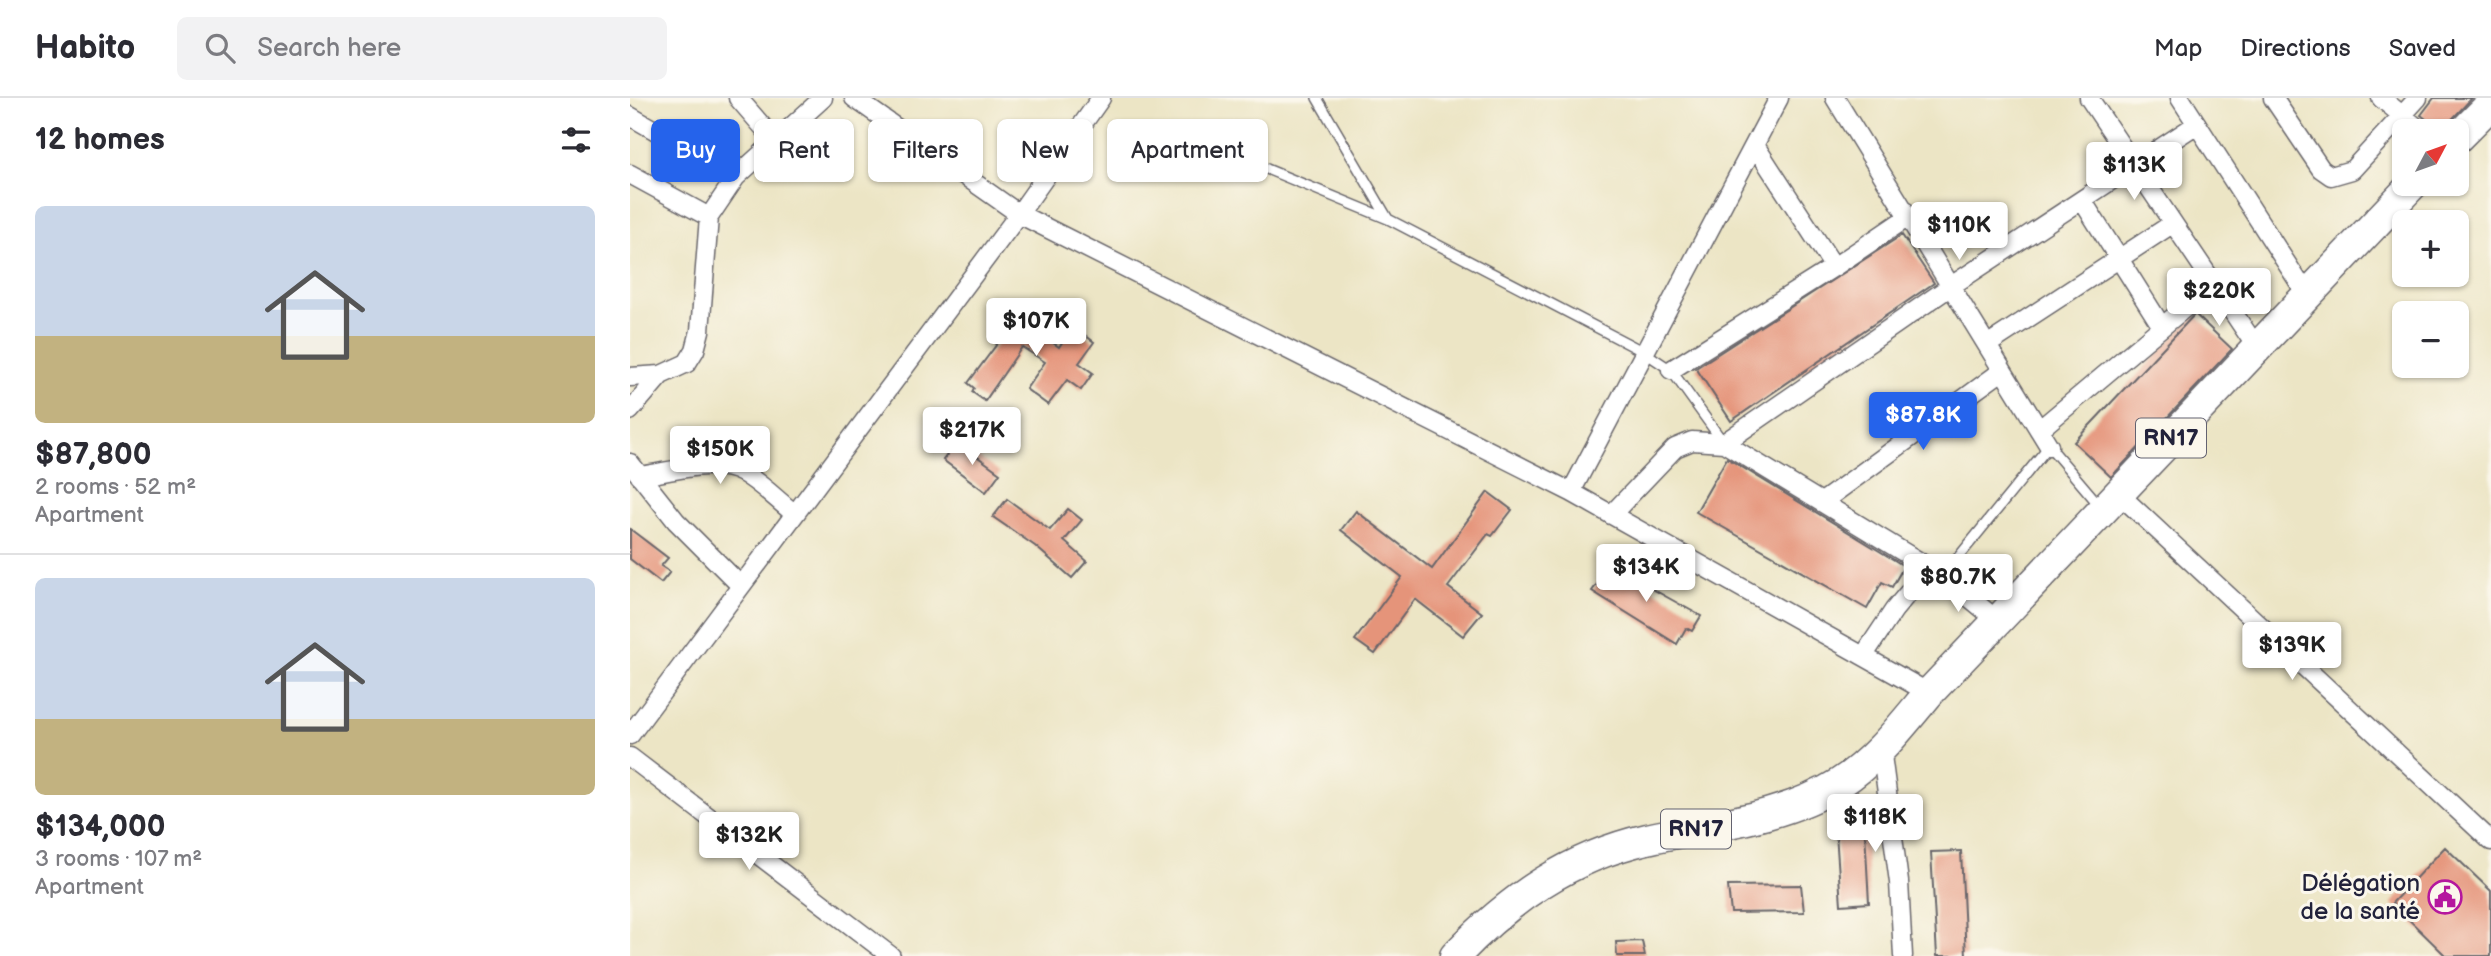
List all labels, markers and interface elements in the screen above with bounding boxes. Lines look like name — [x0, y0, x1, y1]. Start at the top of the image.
search box — [177, 17, 667, 80]
text: Habito — [35, 28, 135, 68]
icon: search — [201, 29, 239, 67]
text: Search here — [257, 33, 401, 64]
text: Map — [2154, 34, 2202, 63]
text: Directions — [2240, 34, 2351, 63]
text: Saved — [2389, 34, 2456, 63]
chip: Buy — [651, 119, 740, 182]
chip: Rent — [754, 119, 854, 182]
chip: Filters — [868, 119, 983, 182]
chip: New — [997, 119, 1093, 182]
chip: Apartment — [1107, 119, 1268, 182]
north arrow — [2392, 119, 2469, 196]
map controls — [2392, 119, 2469, 378]
icon: filters — [557, 121, 595, 159]
text: 12 homes — [35, 122, 165, 158]
pin: $113K — [2085, 142, 2183, 202]
text: $113K — [2102, 151, 2166, 179]
pin: $110K — [1910, 202, 2008, 262]
button: + — [2392, 210, 2469, 287]
text: $110K — [1927, 211, 1991, 239]
icon: home — [252, 252, 378, 378]
pin: $220K — [2170, 268, 2268, 328]
text: $220K — [2183, 277, 2255, 305]
pin: $107K — [987, 299, 1085, 358]
button: − — [2392, 301, 2469, 378]
text: $107K — [1002, 307, 1070, 335]
pin: $87.8K — [1866, 392, 1980, 452]
text: $87.8K — [1885, 401, 1961, 429]
pin: $217K — [923, 408, 1021, 467]
text: $217K — [939, 416, 1005, 444]
road number: RN17 — [2136, 418, 2206, 458]
pin: $150K — [671, 426, 769, 486]
text: $150K — [686, 435, 754, 463]
text: $87,800 — [35, 437, 151, 473]
text: 2 rooms · 52 m² — [35, 473, 196, 501]
text: Apartment — [35, 501, 144, 529]
pin: $134K — [1597, 545, 1695, 604]
text: $134K — [1612, 553, 1680, 581]
pin: $80.7K — [1901, 554, 2015, 614]
text: $80.7K — [1920, 563, 1996, 591]
pin: $139K — [2243, 622, 2341, 682]
icon: home — [252, 624, 378, 750]
text: $139K — [2258, 631, 2326, 659]
pin: $118K — [1826, 794, 1924, 854]
text: $118K — [1843, 803, 1907, 831]
text: $134,000 — [35, 809, 165, 845]
road number: RN17 — [1661, 810, 1731, 848]
pin: $132K — [700, 812, 798, 872]
text: $132K — [715, 821, 783, 849]
text: 3 rooms · 107 m² — [35, 845, 202, 873]
place label: Délégation de la santé — [2300, 869, 2420, 926]
text: Apartment — [35, 873, 144, 901]
public building icon: Délégation de la santé — [2426, 878, 2464, 916]

